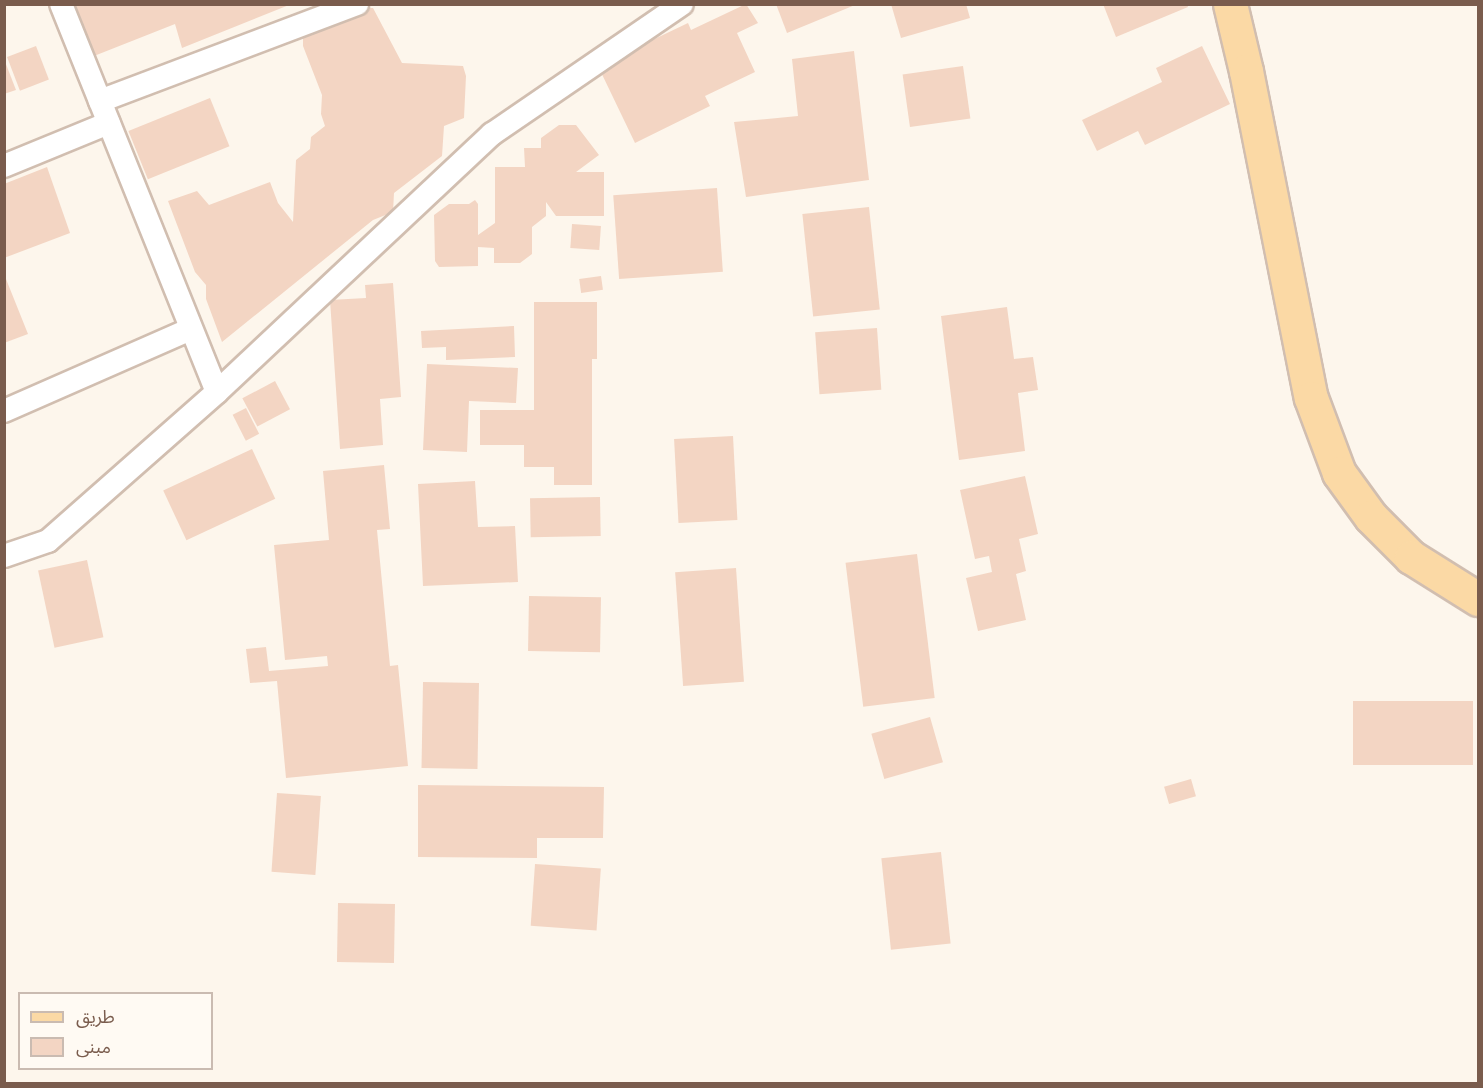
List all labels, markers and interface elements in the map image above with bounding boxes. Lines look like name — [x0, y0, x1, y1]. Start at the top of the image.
legend — [18, 992, 213, 1070]
text: طريق — [76, 1004, 115, 1028]
text: مبنى — [76, 1034, 111, 1058]

